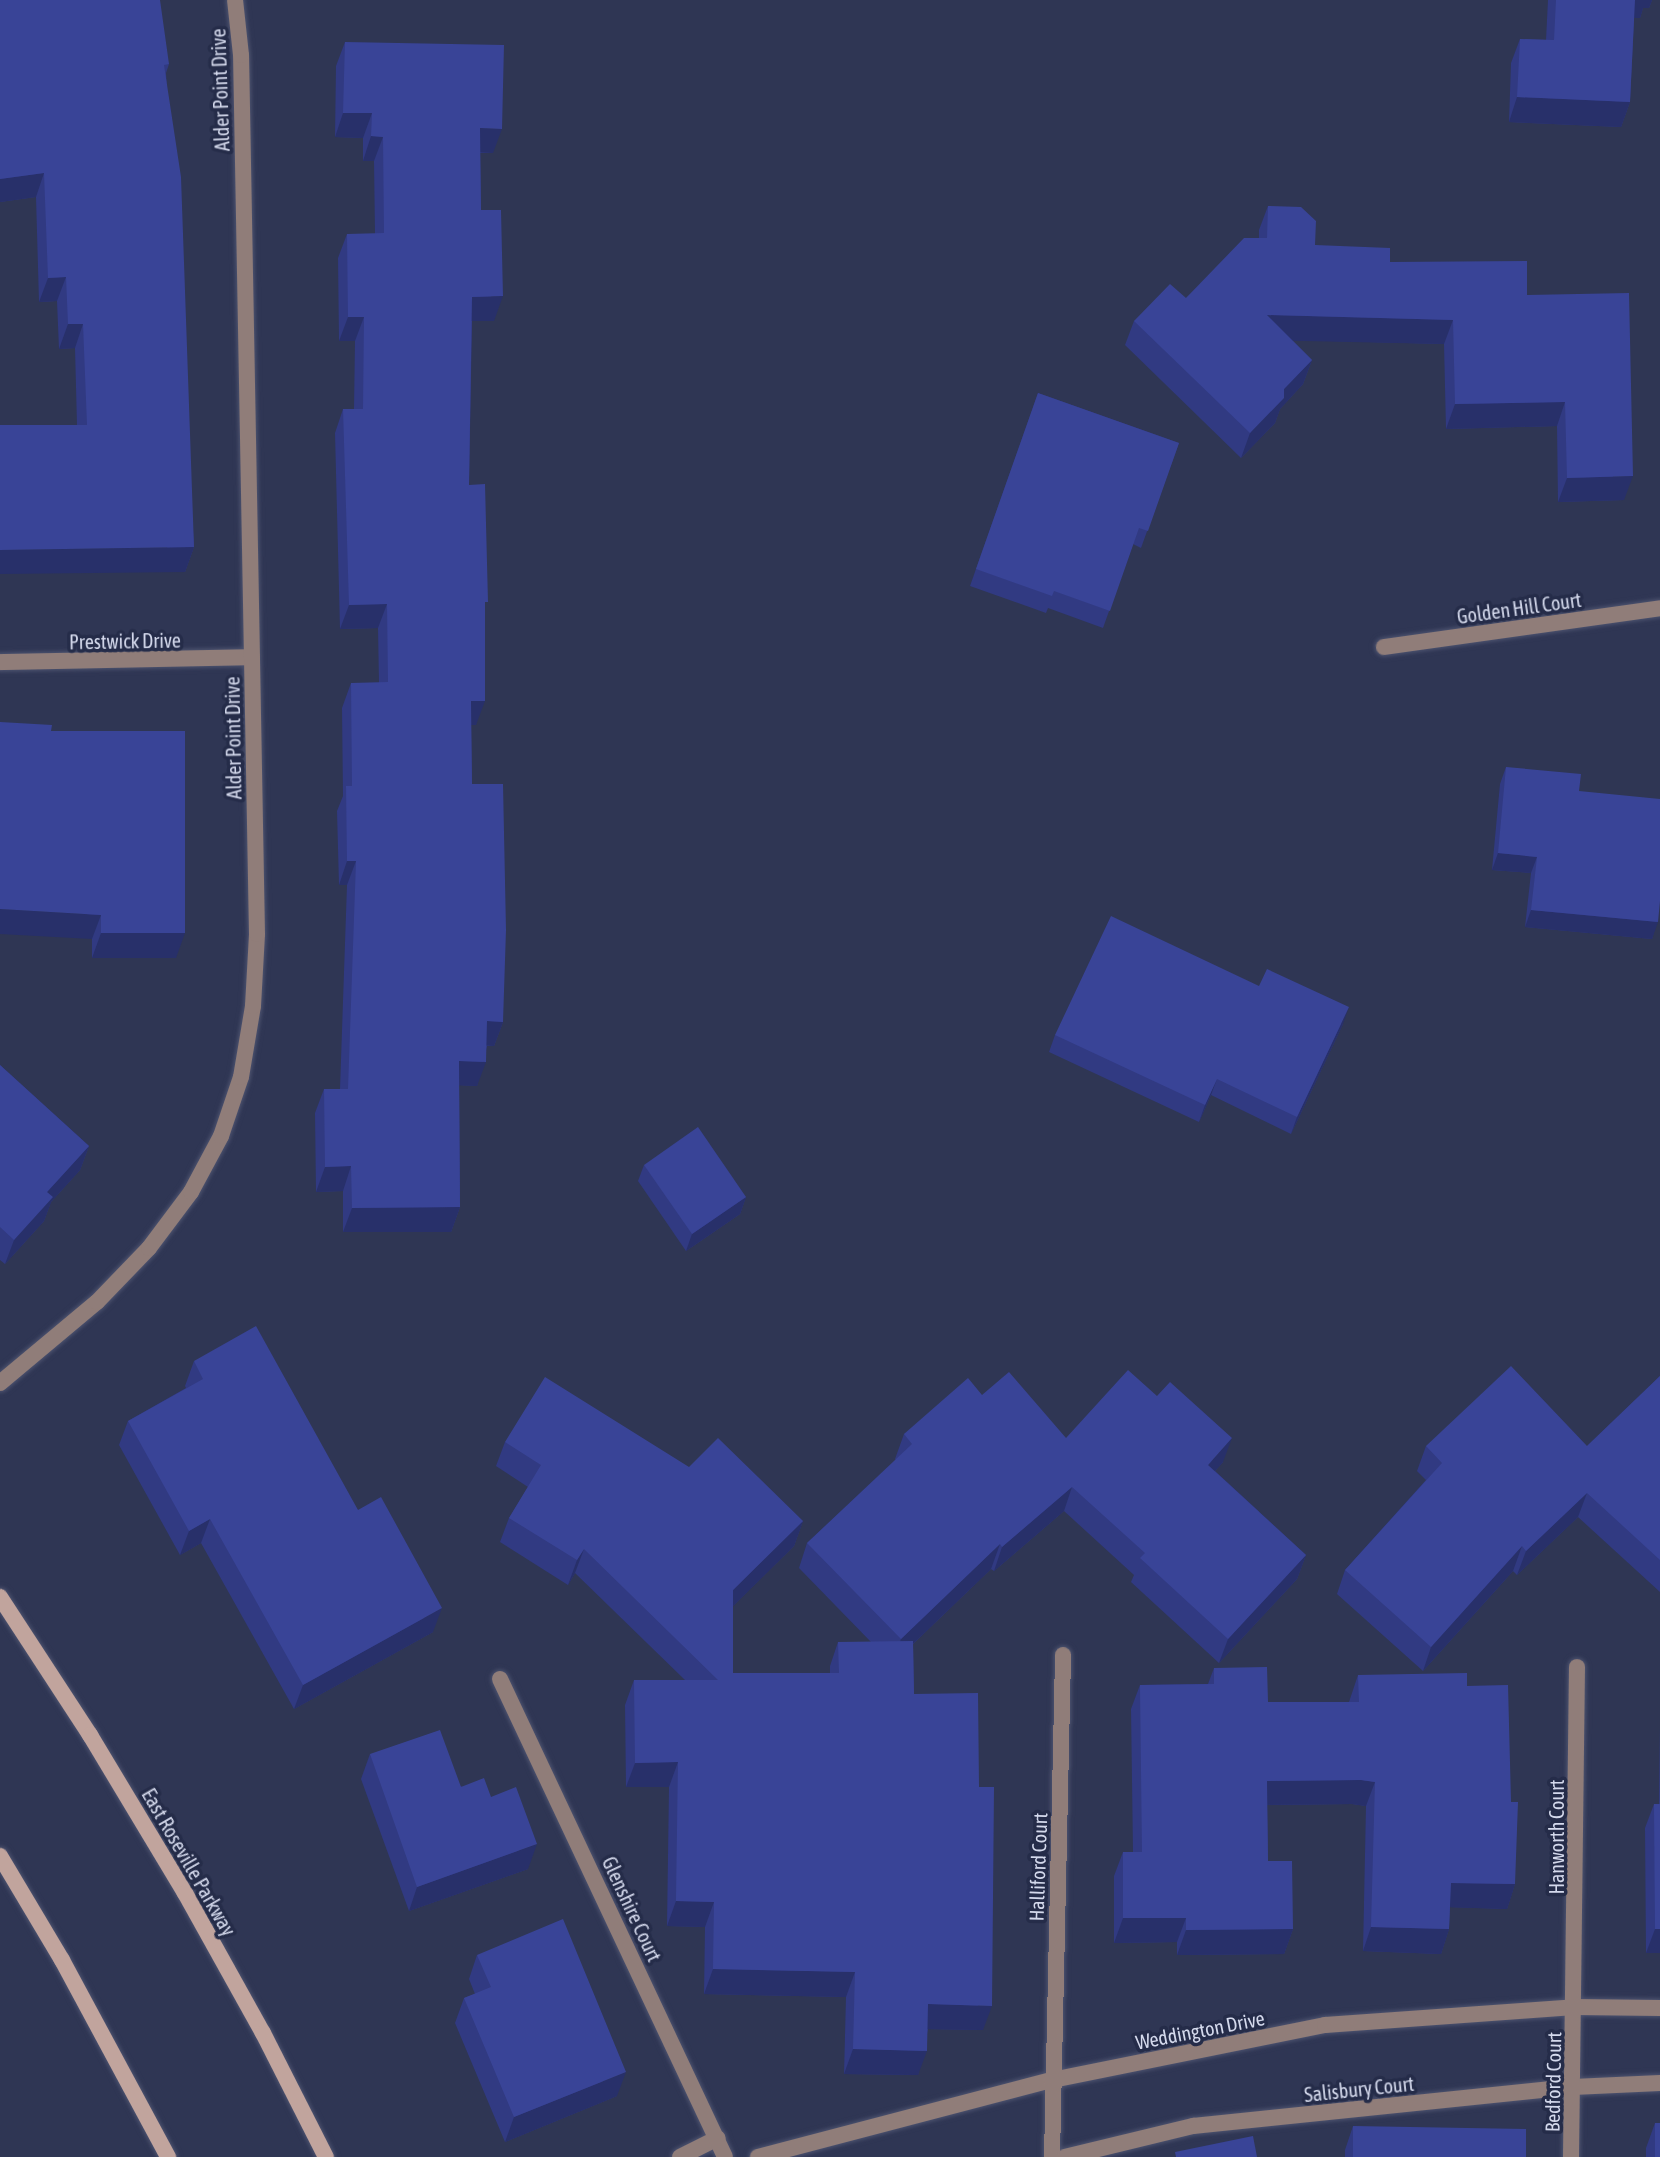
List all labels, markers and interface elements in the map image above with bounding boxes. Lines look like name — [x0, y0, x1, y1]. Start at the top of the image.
street label: Alder Point Drive — [206, 28, 234, 152]
street label: Golden Hill Court — [1455, 587, 1583, 629]
street label: Prestwick Drive — [69, 628, 181, 654]
street label: Alder Point Drive — [220, 676, 246, 800]
street label: Hanworth Court — [1544, 1779, 1568, 1895]
street label: East Roseville Parkway — [137, 1784, 241, 1940]
street label: Halliford Court — [1024, 1812, 1052, 1922]
street label: Glenshire Court — [597, 1853, 667, 1965]
street label: Weddington Drive — [1133, 2006, 1267, 2054]
street label: Bedford Court — [1540, 2032, 1566, 2132]
street label: Salisbury Court — [1303, 2071, 1415, 2107]

